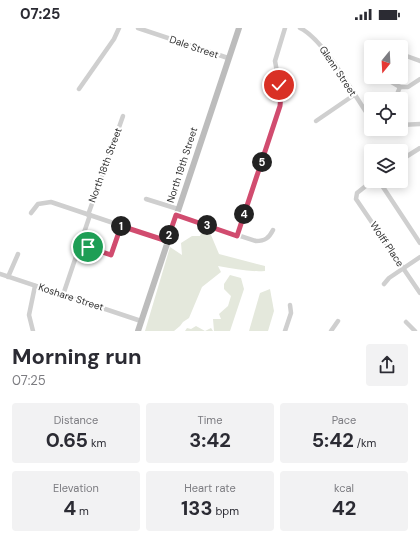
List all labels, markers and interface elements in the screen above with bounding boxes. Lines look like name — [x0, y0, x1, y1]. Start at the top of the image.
text: 07:25 — [20, 4, 60, 24]
street label: Dale Street — [168, 33, 220, 62]
north arrow — [364, 40, 408, 84]
map controls — [364, 40, 408, 188]
street label: Glenn Street — [316, 43, 360, 99]
pin — [262, 68, 296, 102]
icon: check — [268, 74, 290, 96]
button: locate — [364, 92, 408, 136]
street label: North 19th Street — [164, 125, 200, 205]
street label: North 18th Street — [85, 126, 125, 204]
button: layers — [364, 144, 408, 188]
pin: 5 — [252, 152, 272, 172]
text: 5 — [259, 155, 265, 169]
pin: 4 — [234, 204, 254, 224]
text: 4 — [240, 207, 248, 221]
pin: 3 — [197, 215, 217, 235]
pin: 1 — [111, 216, 131, 236]
text: 3 — [204, 218, 210, 232]
text: 1 — [119, 219, 123, 233]
street label: Wolff Place — [367, 219, 407, 269]
pin: 2 — [159, 225, 179, 245]
text: 2 — [166, 228, 172, 242]
pin — [71, 230, 105, 264]
icon: arrive — [77, 236, 99, 258]
street label: Koshare Street — [37, 280, 105, 314]
text: Morning run — [12, 342, 142, 371]
button: share — [366, 344, 408, 386]
text: 07:25 — [12, 372, 46, 389]
text: Distance — [54, 413, 98, 427]
text: Time — [198, 413, 222, 427]
text: Pace — [332, 413, 356, 427]
text: 0.65 — [46, 427, 88, 453]
text: 3:42 — [189, 427, 231, 453]
text: 5:42 — [312, 427, 354, 453]
text: km — [88, 436, 106, 450]
text: /km — [354, 436, 376, 450]
text: Elevation — [53, 481, 99, 495]
text: Heart rate — [184, 481, 236, 495]
text: kcal — [334, 481, 354, 495]
text: 4 — [63, 495, 76, 521]
text: 133 — [181, 495, 212, 521]
text: 42 — [332, 495, 356, 521]
text: m — [76, 504, 89, 518]
text: bpm — [212, 504, 239, 518]

